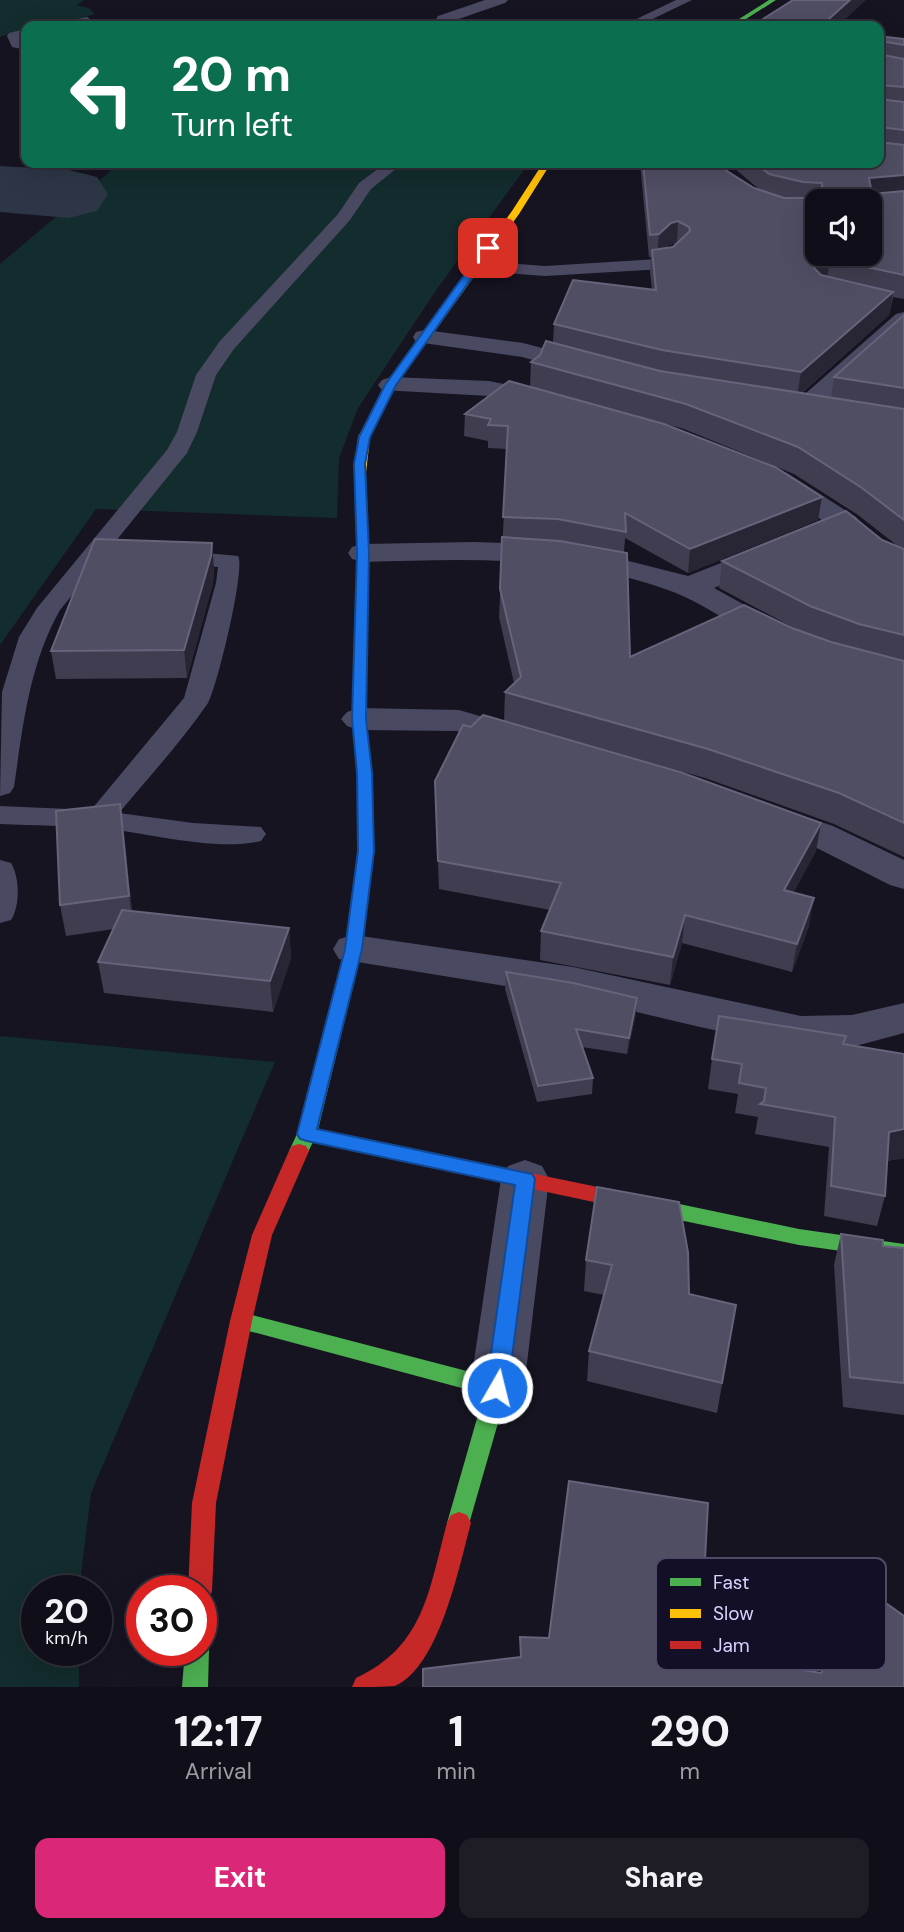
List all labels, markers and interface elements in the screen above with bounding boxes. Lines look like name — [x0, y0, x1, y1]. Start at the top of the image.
text: 20 m — [171, 42, 291, 106]
icon: left — [56, 49, 147, 140]
text: Turn left — [171, 104, 293, 146]
map controls — [805, 189, 882, 266]
button: sound — [805, 189, 882, 266]
pin — [458, 218, 518, 278]
icon: arrive — [469, 229, 507, 267]
position arrow — [460, 1351, 534, 1425]
legend — [656, 1558, 886, 1670]
text: Fast — [713, 1570, 749, 1595]
speed limit sign: 30 — [126, 1575, 217, 1666]
text: 20 — [44, 1588, 89, 1634]
text: Slow — [713, 1601, 754, 1626]
text: km/h — [45, 1626, 88, 1650]
text: Jam — [713, 1633, 750, 1658]
text: 12:17 — [174, 1704, 263, 1759]
text: 1 — [448, 1704, 464, 1759]
text: 290 — [650, 1704, 730, 1759]
text: Arrival — [185, 1756, 252, 1786]
text: min — [437, 1756, 476, 1786]
text: m — [680, 1756, 700, 1786]
button: Exit — [35, 1838, 445, 1918]
button: Share — [459, 1838, 869, 1918]

